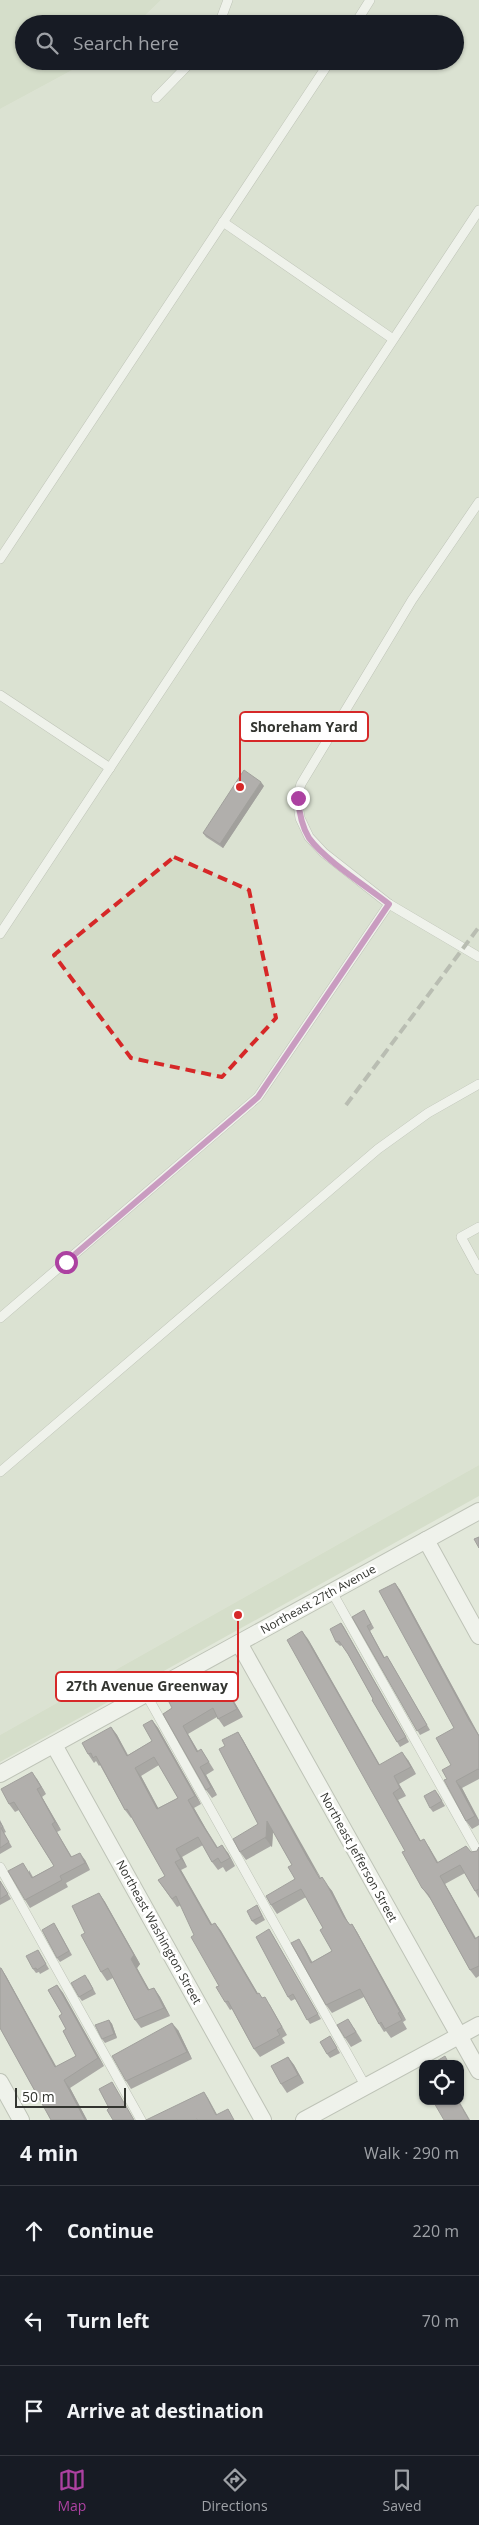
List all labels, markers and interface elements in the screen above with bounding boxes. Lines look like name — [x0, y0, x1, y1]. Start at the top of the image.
search box — [15, 15, 464, 70]
icon: search — [33, 29, 61, 57]
text: Search here — [73, 30, 179, 56]
callout: Shoreham Yard — [240, 712, 368, 741]
text: Shoreham Yard — [250, 717, 358, 736]
route end — [287, 787, 310, 810]
route start — [55, 1251, 78, 1274]
street label: Northeast 27th Avenue — [257, 1560, 379, 1638]
callout: 27th Avenue Greenway — [56, 1672, 238, 1701]
text: 27th Avenue Greenway — [66, 1676, 228, 1695]
street label: Northeast Jefferson Street — [316, 1789, 402, 1925]
street label: Northeast Washington Street — [112, 1857, 206, 2007]
map controls — [419, 2060, 464, 2105]
button: locate — [419, 2060, 464, 2105]
scale bar — [15, 2085, 126, 2108]
text: 50 m — [22, 2087, 55, 2106]
text: 4 min — [20, 2139, 78, 2167]
text: Walk · 290 m — [364, 2142, 459, 2164]
icon: ahead — [20, 2217, 48, 2245]
text: Continue — [67, 2218, 154, 2244]
text: 220 m — [413, 2220, 459, 2242]
icon: left — [20, 2307, 48, 2335]
text: Turn left — [67, 2308, 149, 2334]
text: 70 m — [422, 2310, 459, 2332]
icon: arrive — [20, 2397, 48, 2425]
text: Arrive at destination — [67, 2398, 264, 2424]
tab: Map — [57, 2466, 86, 2515]
tab: Directions — [201, 2466, 268, 2515]
tab: Saved — [383, 2466, 421, 2515]

